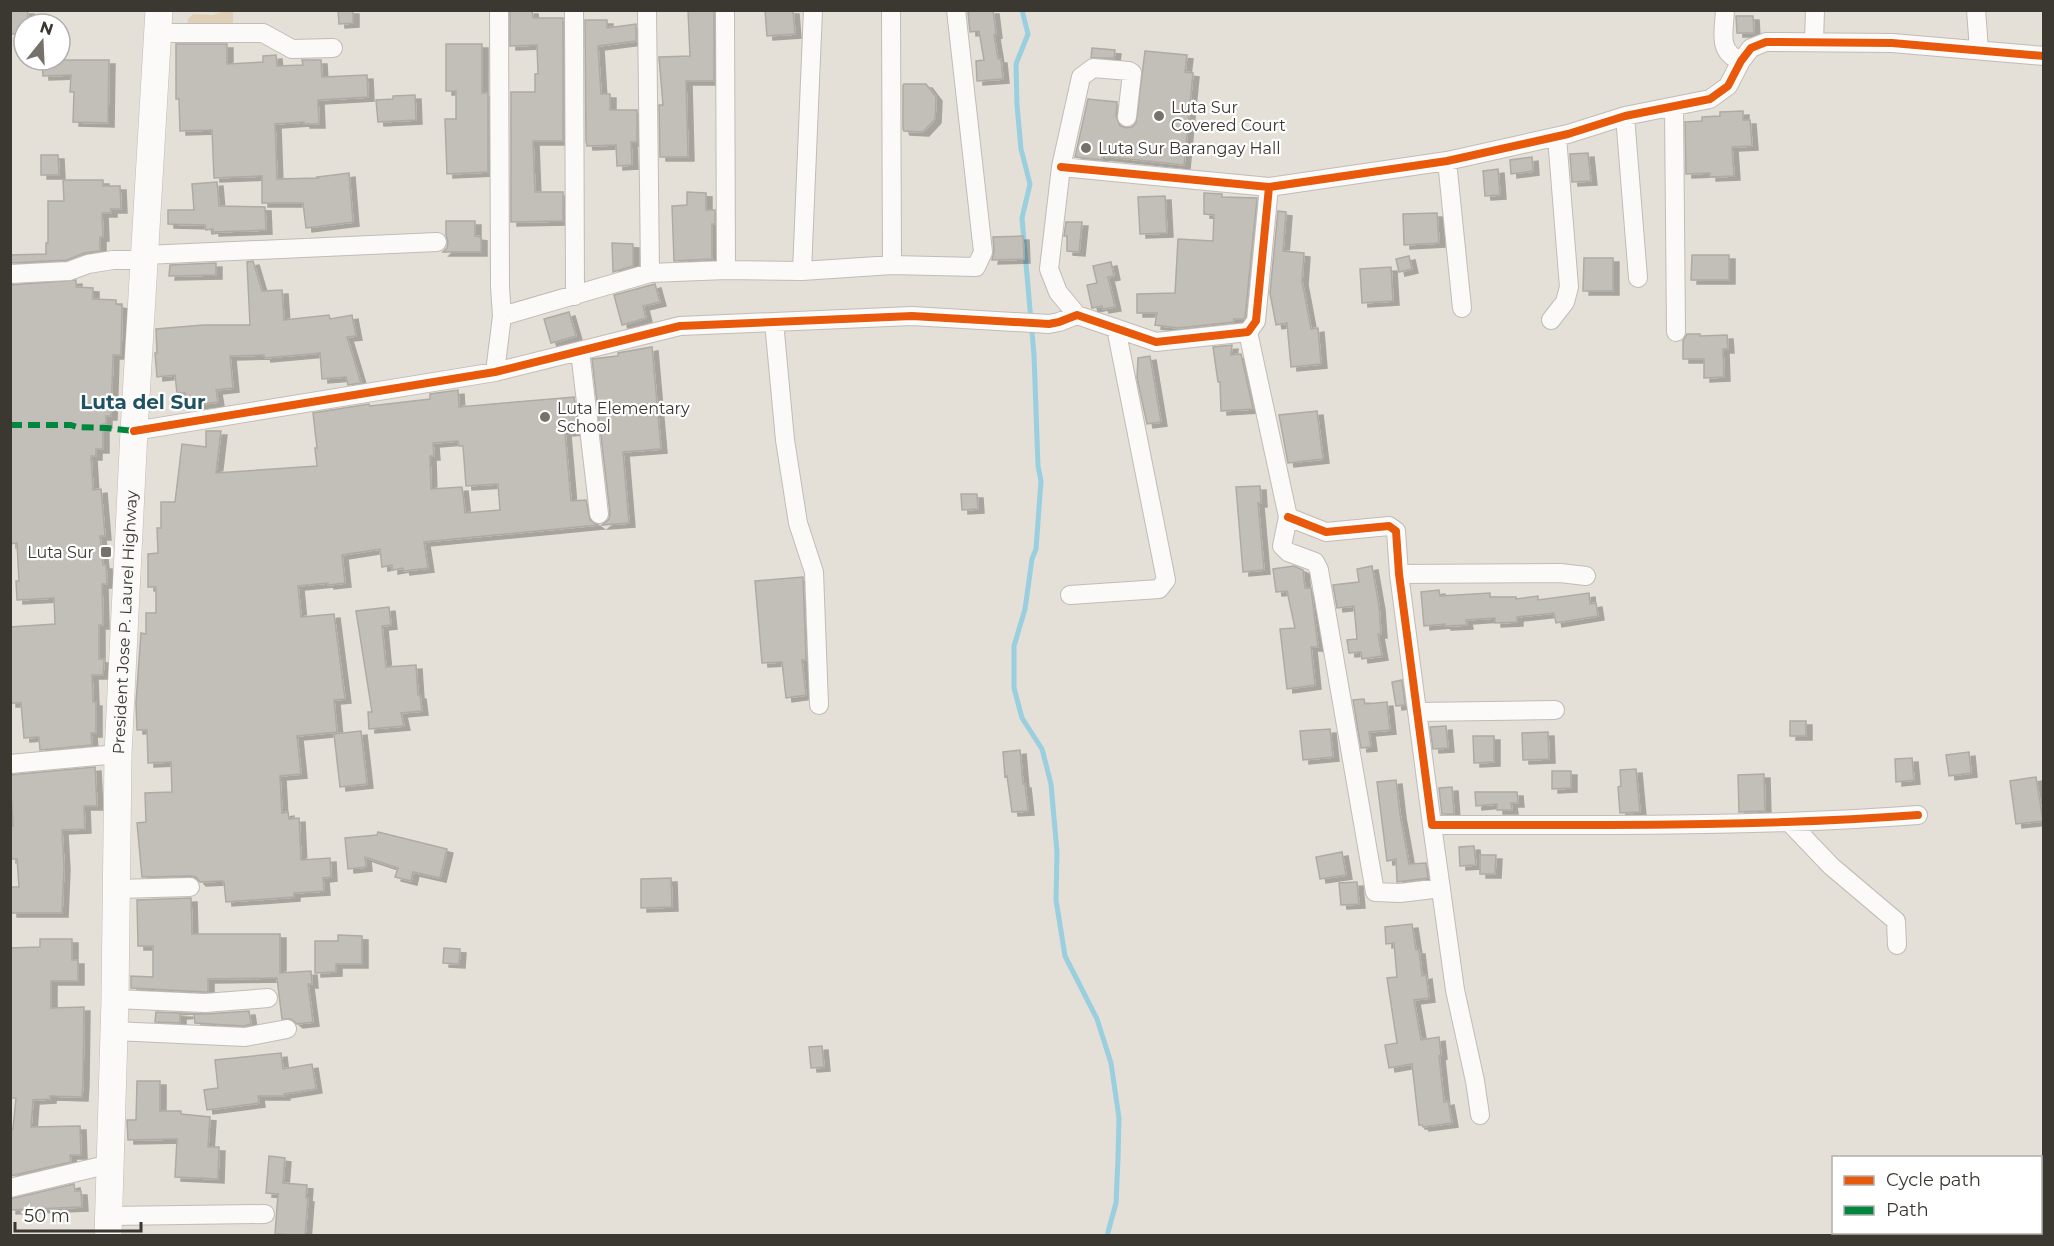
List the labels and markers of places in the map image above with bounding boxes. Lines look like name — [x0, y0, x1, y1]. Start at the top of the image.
place label: Luta Sur Covered Court — [1171, 98, 1286, 135]
marker: Luta Sur Covered Court — [1152, 109, 1166, 123]
place label: Luta Sur Barangay Hall — [1098, 139, 1281, 158]
marker: Luta Sur Barangay Hall — [1079, 141, 1093, 155]
place label: Luta Elementary School — [557, 399, 690, 436]
marker: Luta Elementary School — [538, 410, 552, 424]
place label: Luta Sur — [27, 543, 94, 562]
marker: Luta Sur — [99, 545, 113, 559]

